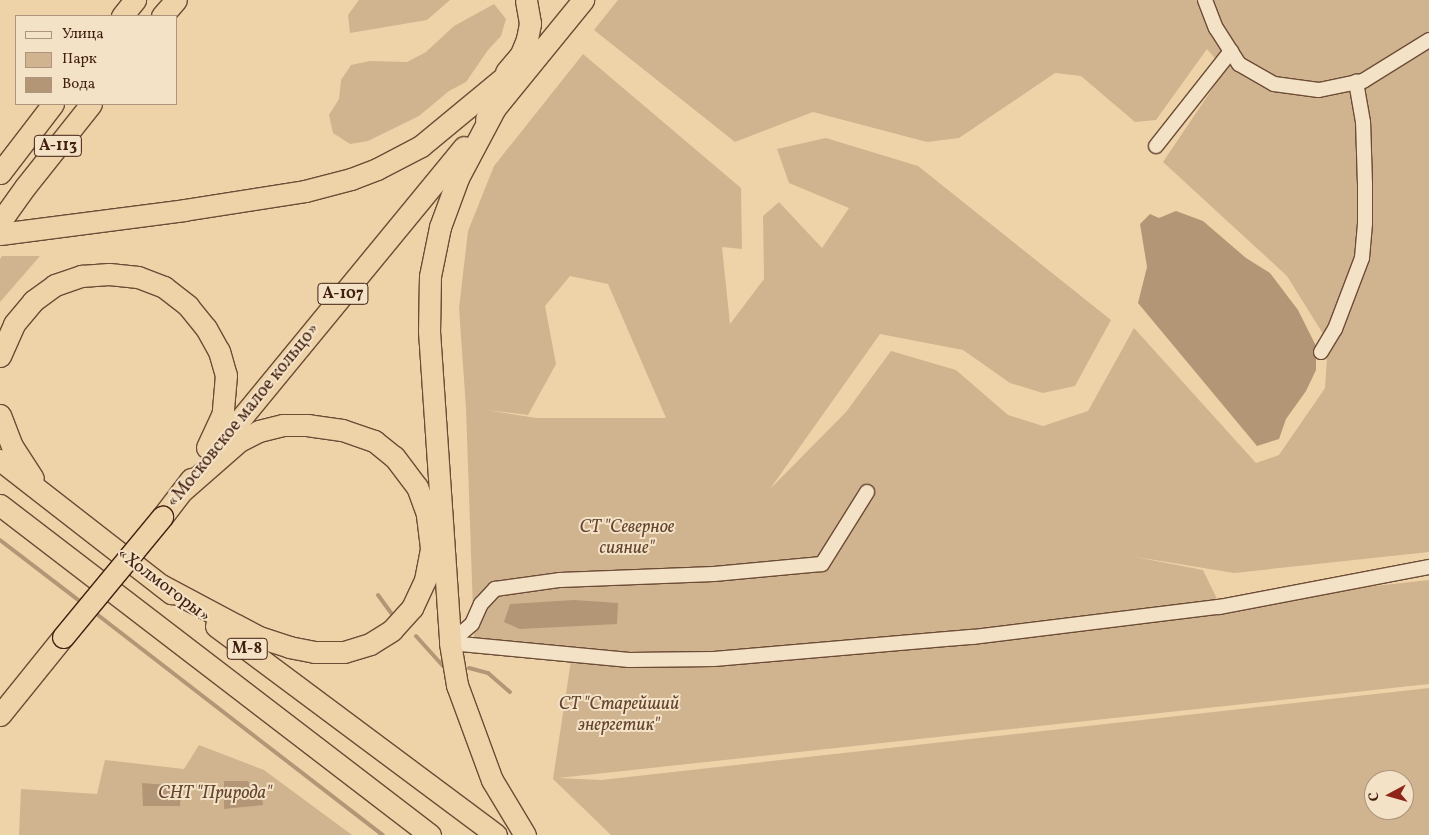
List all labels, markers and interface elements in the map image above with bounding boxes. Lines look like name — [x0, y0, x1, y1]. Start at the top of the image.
legend — [15, 15, 178, 105]
text: Улица — [62, 24, 104, 45]
text: Парк — [62, 49, 97, 70]
text: Вода — [62, 74, 95, 95]
road number: А-113 — [33, 132, 83, 160]
road number: А-107 — [317, 280, 369, 308]
street label: «Московское малое кольцо» — [163, 320, 325, 512]
park label: СТ "Северное сияние" — [580, 518, 674, 560]
street label: «Холмогоры» — [112, 544, 214, 628]
road number: М-8 — [226, 636, 268, 662]
park label: СТ "Старейший энергетик" — [559, 695, 679, 738]
north arrow — [1364, 770, 1414, 820]
park label: СНТ "Природа" — [158, 783, 272, 805]
text: С — [1365, 791, 1384, 802]

